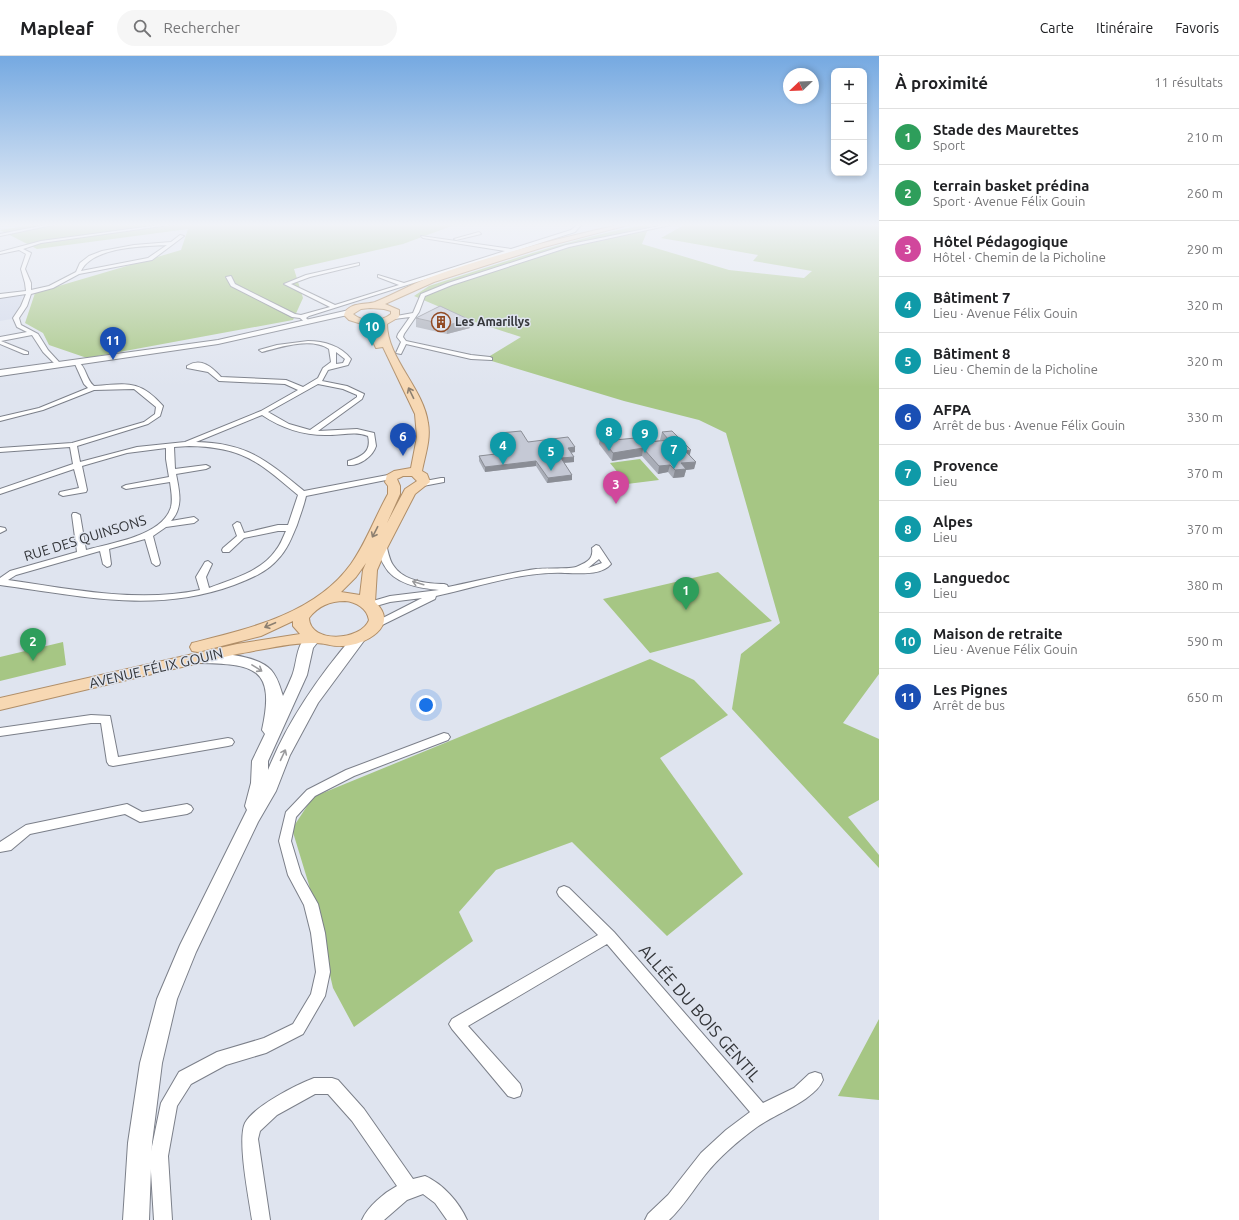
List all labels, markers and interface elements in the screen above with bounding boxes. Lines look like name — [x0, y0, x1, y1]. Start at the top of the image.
search box — [117, 10, 397, 46]
text: Mapleaf — [20, 17, 93, 39]
icon: search — [131, 17, 153, 39]
text: Rechercher — [163, 19, 240, 36]
text: Carte — [1040, 20, 1074, 36]
text: Itinéraire — [1096, 20, 1153, 36]
text: Favoris — [1175, 20, 1219, 36]
north arrow — [783, 68, 819, 104]
map controls — [831, 68, 867, 176]
button: + — [831, 68, 867, 104]
text: À proximité — [895, 73, 988, 92]
text: 11 résultats — [1154, 75, 1223, 89]
button: − — [831, 104, 867, 140]
text: Stade des Maurettes — [933, 121, 1079, 138]
text: 1 — [904, 130, 912, 144]
text: 210 m — [1187, 130, 1223, 144]
text: Sport — [933, 138, 965, 152]
button: layers — [831, 140, 867, 176]
text: terrain basket prédina — [933, 177, 1089, 194]
text: 2 — [904, 186, 912, 200]
text: 260 m — [1187, 186, 1223, 200]
text: Sport · Avenue Félix Gouin — [933, 194, 1085, 208]
text: Hôtel Pédagogique — [933, 233, 1068, 250]
text: 3 — [904, 242, 912, 256]
text: 290 m — [1187, 242, 1223, 256]
text: Hôtel · Chemin de la Picholine — [933, 250, 1106, 264]
text: Bâtiment 7 — [933, 289, 1011, 306]
text: 4 — [904, 298, 912, 312]
text: 320 m — [1187, 298, 1223, 312]
text: Lieu · Avenue Félix Gouin — [933, 306, 1078, 320]
building icon: Les Amarillys — [430, 311, 452, 333]
pin: 10 — [359, 313, 385, 346]
place label: Les Amarillys — [455, 315, 530, 328]
pin: 11 — [100, 327, 126, 360]
text: Bâtiment 8 — [933, 345, 1011, 362]
text: 5 — [904, 354, 912, 368]
text: 320 m — [1187, 354, 1223, 368]
text: Lieu · Chemin de la Picholine — [933, 362, 1098, 376]
one-way arrow — [407, 387, 414, 399]
text: AFPA — [933, 401, 971, 418]
text: 6 — [904, 410, 912, 424]
text: 330 m — [1187, 410, 1223, 424]
pin: 8 — [596, 418, 622, 451]
text: Arrêt de bus · Avenue Félix Gouin — [933, 418, 1125, 432]
pin: 9 — [632, 420, 658, 453]
pin: 6 — [390, 423, 416, 456]
pin: 4 — [490, 432, 516, 465]
pin: 7 — [661, 436, 687, 469]
pin: 5 — [538, 438, 564, 471]
text: Provence — [933, 457, 998, 474]
text: 7 — [904, 466, 912, 480]
text: 370 m — [1187, 466, 1223, 480]
pin: 3 — [603, 471, 629, 504]
text: Lieu — [933, 474, 957, 488]
street label: RUE DES QUINSONS — [22, 512, 148, 564]
text: Alpes — [933, 513, 973, 530]
text: 8 — [904, 522, 912, 536]
text: 370 m — [1187, 522, 1223, 536]
one-way arrow — [371, 525, 378, 537]
text: Lieu — [933, 530, 957, 544]
text: Languedoc — [933, 569, 1010, 586]
pin: 1 — [673, 577, 699, 610]
text: 9 — [904, 578, 912, 592]
text: 380 m — [1187, 578, 1223, 592]
one-way arrow — [411, 579, 424, 586]
text: Lieu — [933, 586, 957, 600]
one-way arrow — [265, 622, 277, 630]
text: Maison de retraite — [933, 625, 1063, 642]
pin: 2 — [20, 628, 46, 661]
text: 10 — [901, 634, 915, 648]
text: 590 m — [1187, 634, 1223, 648]
text: Lieu · Avenue Félix Gouin — [933, 642, 1078, 656]
street label: AVENUE FÉLIX GOUIN — [87, 644, 224, 691]
one-way arrow — [251, 664, 262, 672]
text: Les Pignes — [933, 681, 1008, 698]
text: 11 — [901, 690, 915, 704]
text: 650 m — [1187, 690, 1223, 704]
your location — [416, 695, 436, 715]
text: Arrêt de bus — [933, 698, 1005, 712]
one-way arrow — [280, 749, 287, 761]
street label: ALLÉE DU BOIS GENTIL — [636, 940, 766, 1085]

